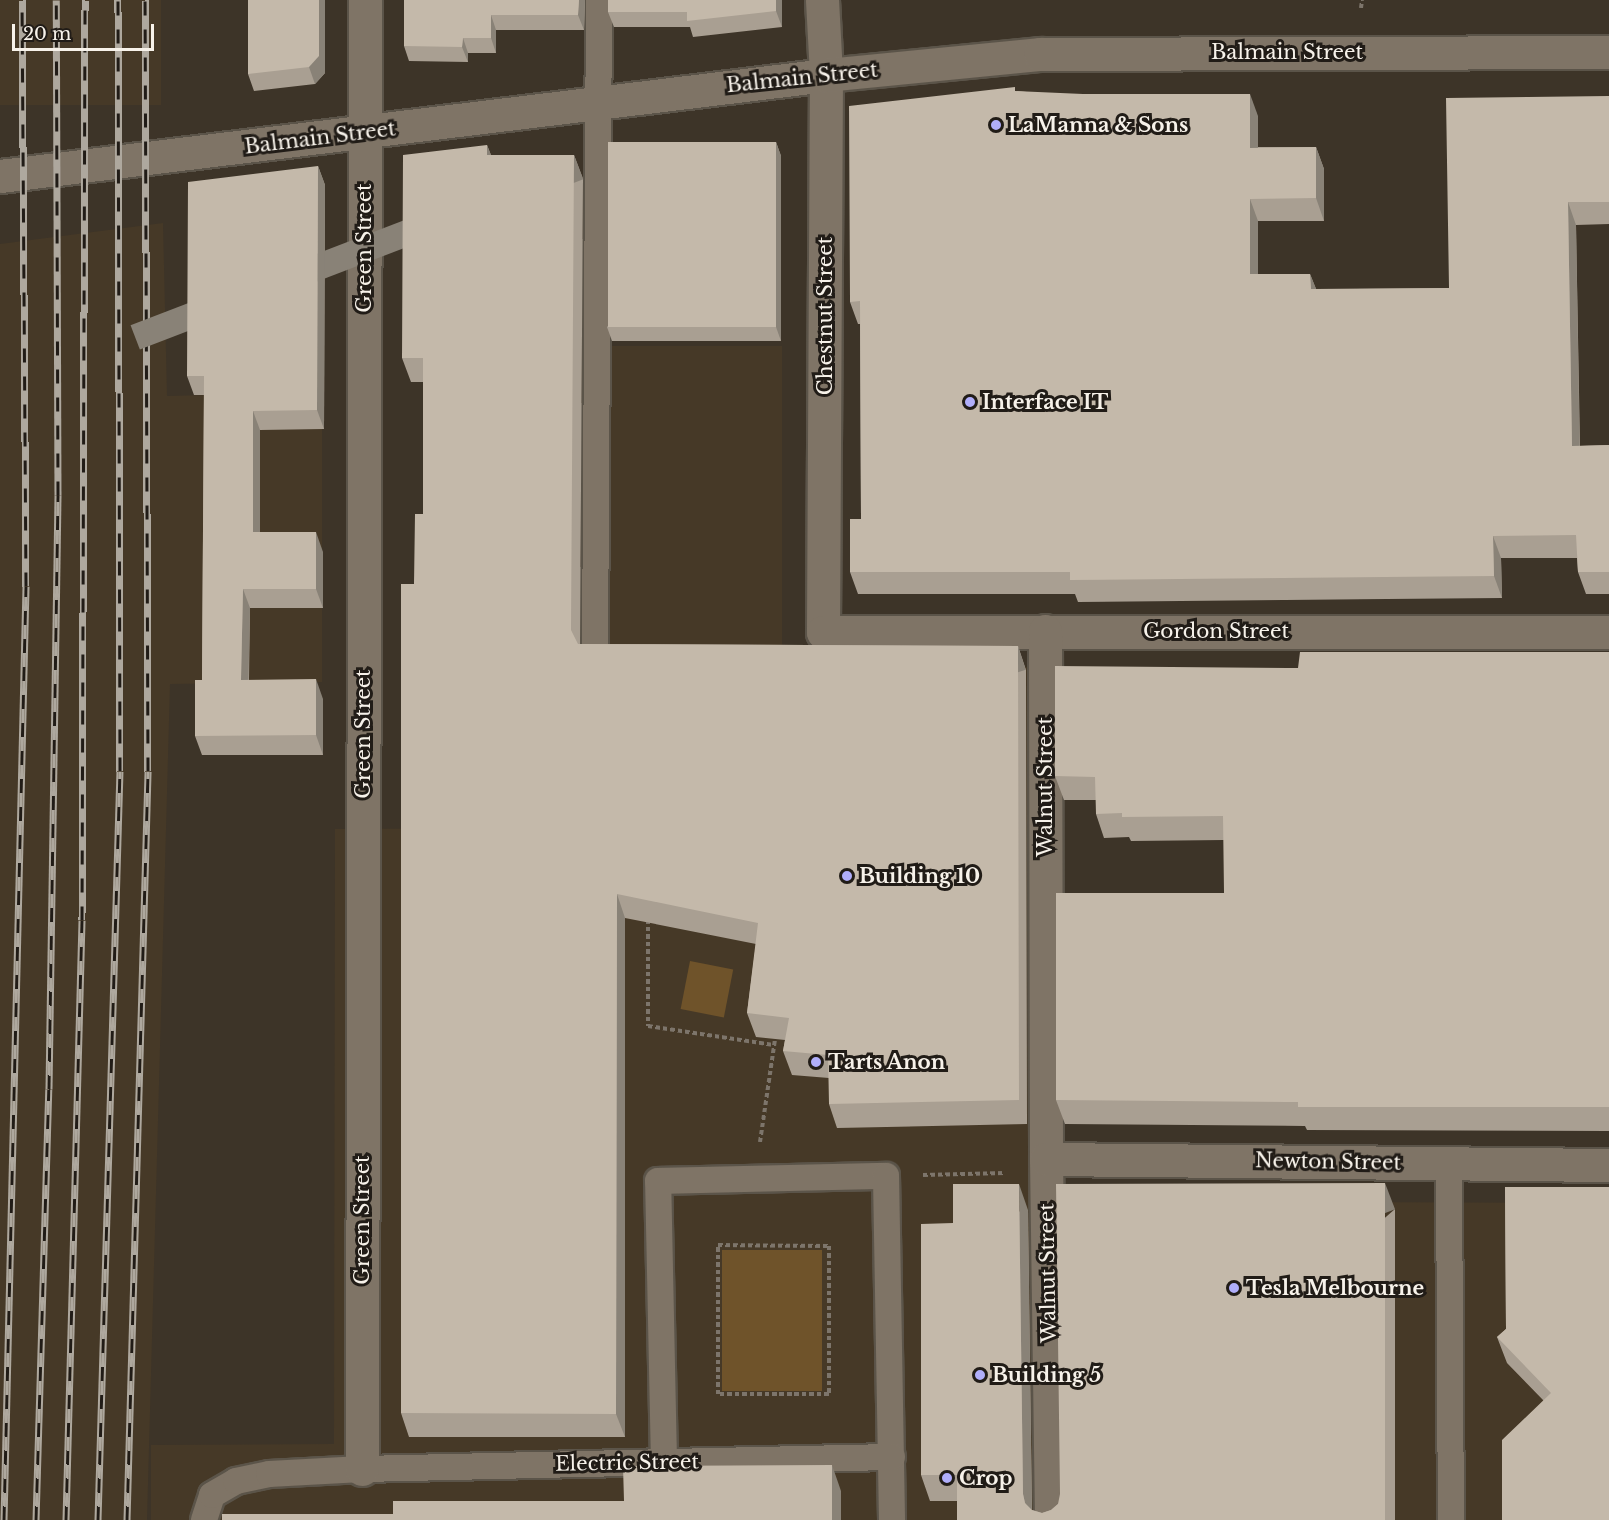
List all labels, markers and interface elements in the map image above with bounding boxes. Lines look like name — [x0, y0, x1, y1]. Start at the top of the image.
scale bar — [15, 12, 158, 50]
text: 20 m — [23, 23, 71, 45]
street label: Balmain Street — [1211, 40, 1363, 64]
street label: Balmain Street — [725, 58, 879, 98]
place label: LaManna & Sons — [1008, 113, 1188, 137]
street label: Balmain Street — [243, 117, 397, 159]
marker: LaManna & Sons — [989, 118, 1003, 132]
street label: Green Street — [352, 183, 376, 313]
street label: Chestnut Street — [813, 237, 837, 395]
place label: Interface IT — [982, 390, 1108, 414]
marker: Interface IT — [963, 395, 977, 409]
street label: Gordon Street — [1143, 619, 1289, 643]
street label: Green Street — [351, 669, 375, 799]
street label: Walnut Street — [1033, 717, 1057, 857]
place label: Building 10 — [859, 864, 980, 888]
marker: Building 10 — [840, 869, 854, 883]
place label: Tarts Anon — [828, 1050, 946, 1074]
marker: Tarts Anon — [809, 1055, 823, 1069]
street label: Newton Street — [1255, 1149, 1401, 1175]
street label: Green Street — [350, 1155, 374, 1285]
street label: Walnut Street — [1035, 1203, 1061, 1343]
place label: Tesla Melbourne — [1246, 1276, 1424, 1300]
marker: Tesla Melbourne — [1227, 1281, 1241, 1295]
place label: Building 5 — [992, 1363, 1101, 1387]
marker: Building 5 — [973, 1368, 987, 1382]
street label: Electric Street — [555, 1450, 699, 1476]
place label: Crop — [959, 1466, 1012, 1490]
marker: Crop — [940, 1471, 954, 1485]

